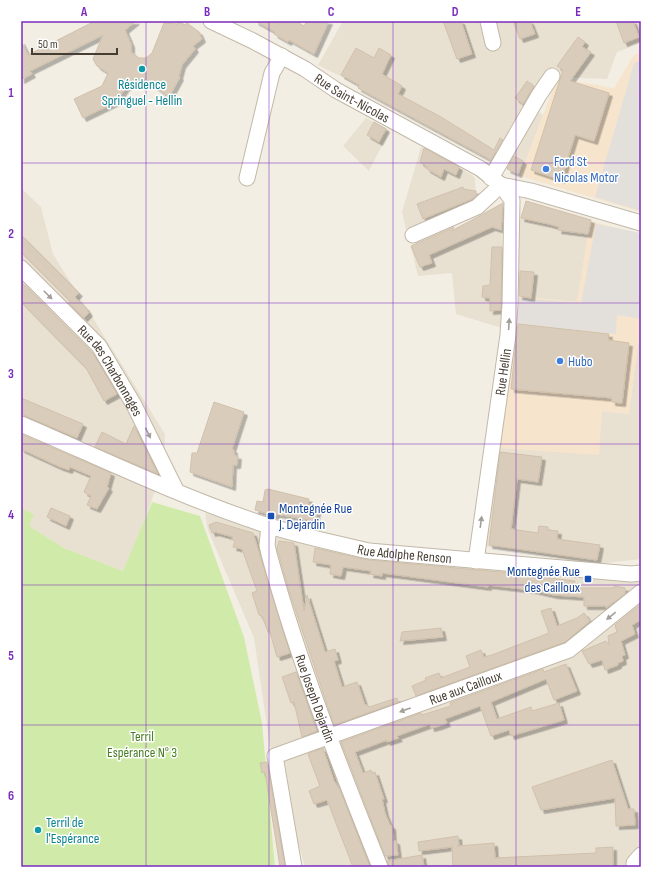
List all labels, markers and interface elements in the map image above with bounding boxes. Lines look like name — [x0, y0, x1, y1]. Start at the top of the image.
text: A — [80, 4, 88, 20]
text: B — [204, 4, 210, 20]
text: C — [328, 4, 335, 20]
text: D — [452, 4, 459, 20]
text: E — [575, 4, 581, 20]
scale bar — [32, 30, 117, 56]
text: 50 m — [38, 37, 58, 52]
marker: Résidence Springuel - Hellin — [137, 64, 147, 74]
street label: Rue Saint-Nicolas — [311, 70, 393, 126]
place label: Résidence Springuel - Hellin — [102, 76, 182, 109]
text: 1 — [8, 85, 14, 101]
place label: Ford St Nicolas Motor — [554, 153, 618, 186]
marker: Ford St Nicolas Motor — [541, 164, 551, 174]
text: 2 — [8, 226, 14, 242]
one-way arrow — [43, 290, 53, 300]
one-way arrow — [505, 318, 512, 330]
street label: Rue des Charbonnages — [74, 321, 147, 419]
street label: Rue Hellin — [491, 347, 514, 396]
place label: Hubo — [568, 353, 593, 370]
marker: Hubo — [555, 356, 565, 366]
text: 3 — [8, 366, 14, 382]
one-way arrow — [145, 428, 151, 439]
place label: Montegnée Rue J. Dejardin — [278, 500, 352, 533]
text: 4 — [8, 507, 14, 523]
marker: Montegnée Rue J. Dejardin — [266, 511, 276, 521]
one-way arrow — [478, 516, 484, 528]
street label: Rue Adolphe Renson — [356, 540, 452, 567]
place label: Montegnée Rue des Cailloux — [507, 563, 581, 596]
marker: Montegnée Rue des Cailloux — [583, 574, 593, 584]
one-way arrow — [605, 612, 616, 621]
text: 5 — [8, 648, 14, 664]
street label: Rue Joseph Dejardin — [292, 652, 339, 745]
street label: Rue aux Cailloux — [427, 666, 505, 708]
one-way arrow — [399, 707, 411, 713]
park label: Terril Espérance N° 3 — [107, 728, 177, 761]
text: 6 — [8, 788, 14, 804]
place label: Terril de l'Espérance — [46, 814, 99, 847]
marker: Terril de l'Espérance — [33, 825, 43, 835]

